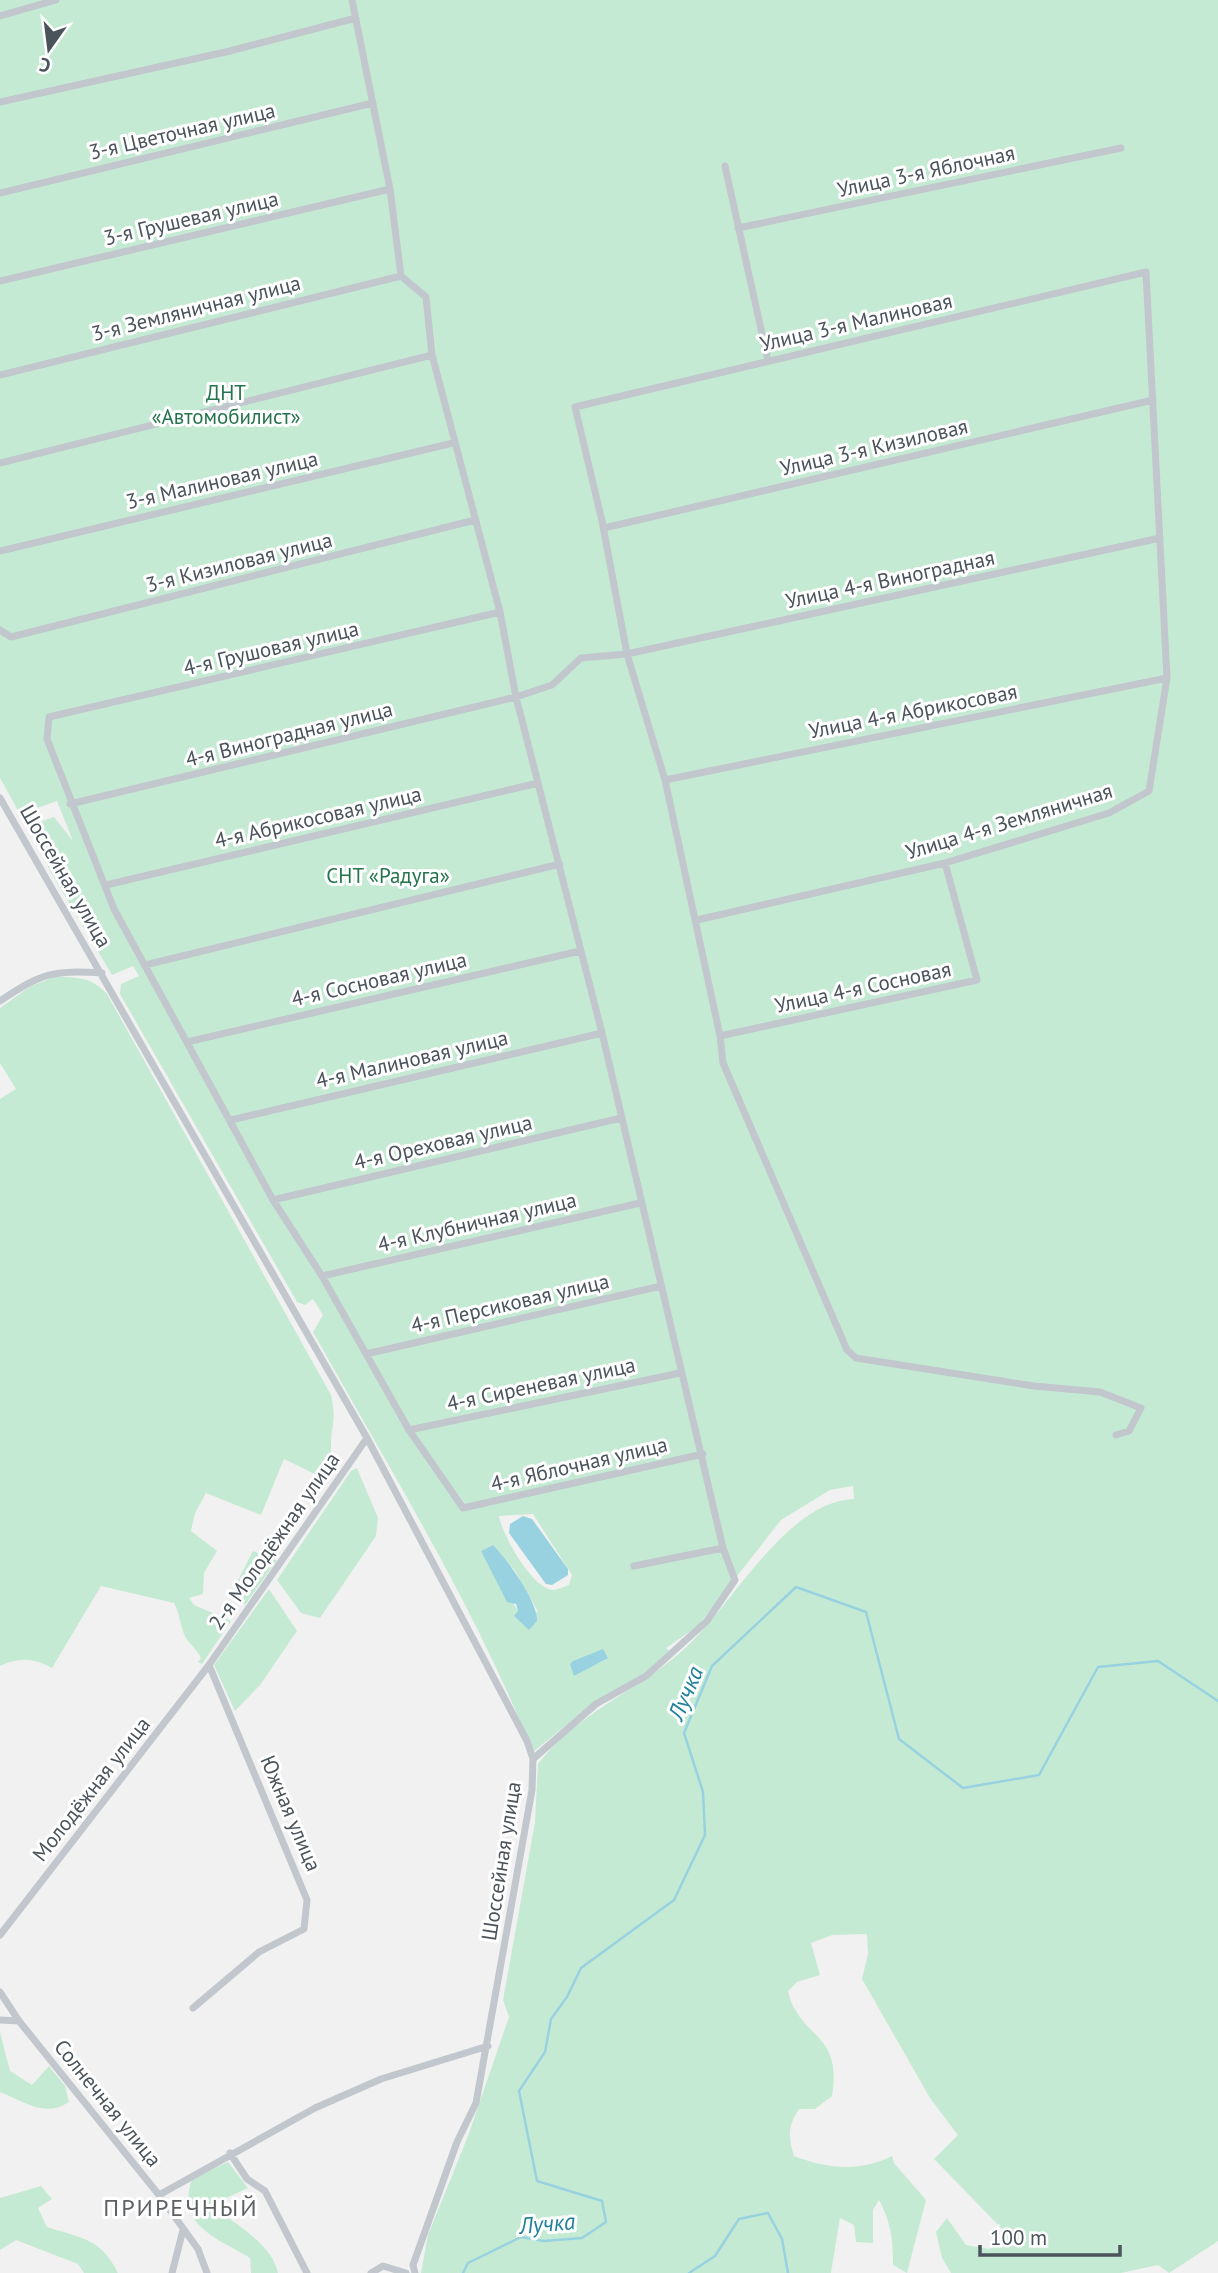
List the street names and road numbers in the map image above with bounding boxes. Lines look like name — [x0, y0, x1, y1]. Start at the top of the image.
street label: 3-я Цветочная улица — [86, 96, 278, 166]
street label: Улица 3-я Яблочная — [835, 139, 1017, 203]
street label: 3-я Грушевая улица — [101, 185, 281, 251]
street label: 3-я Земляничная улица — [89, 269, 303, 347]
street label: Улица 3-я Малиновая — [757, 287, 955, 357]
street label: Улица 3-я Кизиловая — [778, 412, 970, 482]
street label: 3-я Малиновая улица — [123, 445, 321, 515]
street label: 3-я Кизиловая улица — [143, 526, 335, 598]
street label: Улица 4-я Виноградная — [783, 544, 997, 614]
street label: 4-я Грушовая улица — [181, 615, 361, 681]
street label: Улица 4-я Абрикосовая — [806, 678, 1020, 744]
street label: 4-я Виноградная улица — [183, 695, 395, 773]
street label: Улица 4-я Земляничная — [902, 777, 1116, 865]
street label: 4-я Абрикосовая улица — [212, 780, 424, 854]
street label: Шоссейная улица — [14, 800, 118, 952]
street label: 4-я Сосновая улица — [289, 946, 469, 1012]
street label: Улица 4-я Сосновая — [772, 955, 954, 1019]
street label: 4-я Малиновая улица — [313, 1024, 511, 1094]
street label: 4-я Ореховая улица — [351, 1108, 535, 1176]
street label: 4-я Клубничная улица — [375, 1186, 579, 1258]
street label: 4-я Персиковая улица — [408, 1267, 612, 1339]
street label: 4-я Сиреневая улица — [444, 1351, 638, 1417]
street label: 4-я Яблочная улица — [488, 1431, 670, 1497]
street label: 2-я Молодёжная улица — [203, 1447, 345, 1635]
street label: Молодёжная улица — [26, 1711, 156, 1867]
street label: Южная улица — [254, 1751, 328, 1875]
street label: Шоссейная улица — [475, 1780, 527, 1942]
street label: Солнечная улица — [48, 2034, 168, 2172]

